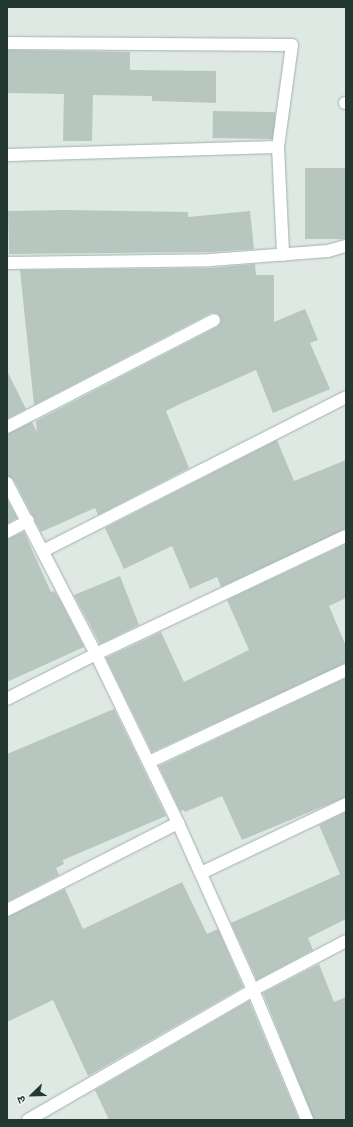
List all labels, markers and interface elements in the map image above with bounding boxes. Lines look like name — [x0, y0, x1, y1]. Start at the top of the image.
north arrow — [12, 1075, 52, 1115]
text: उ — [12, 1094, 29, 1106]

